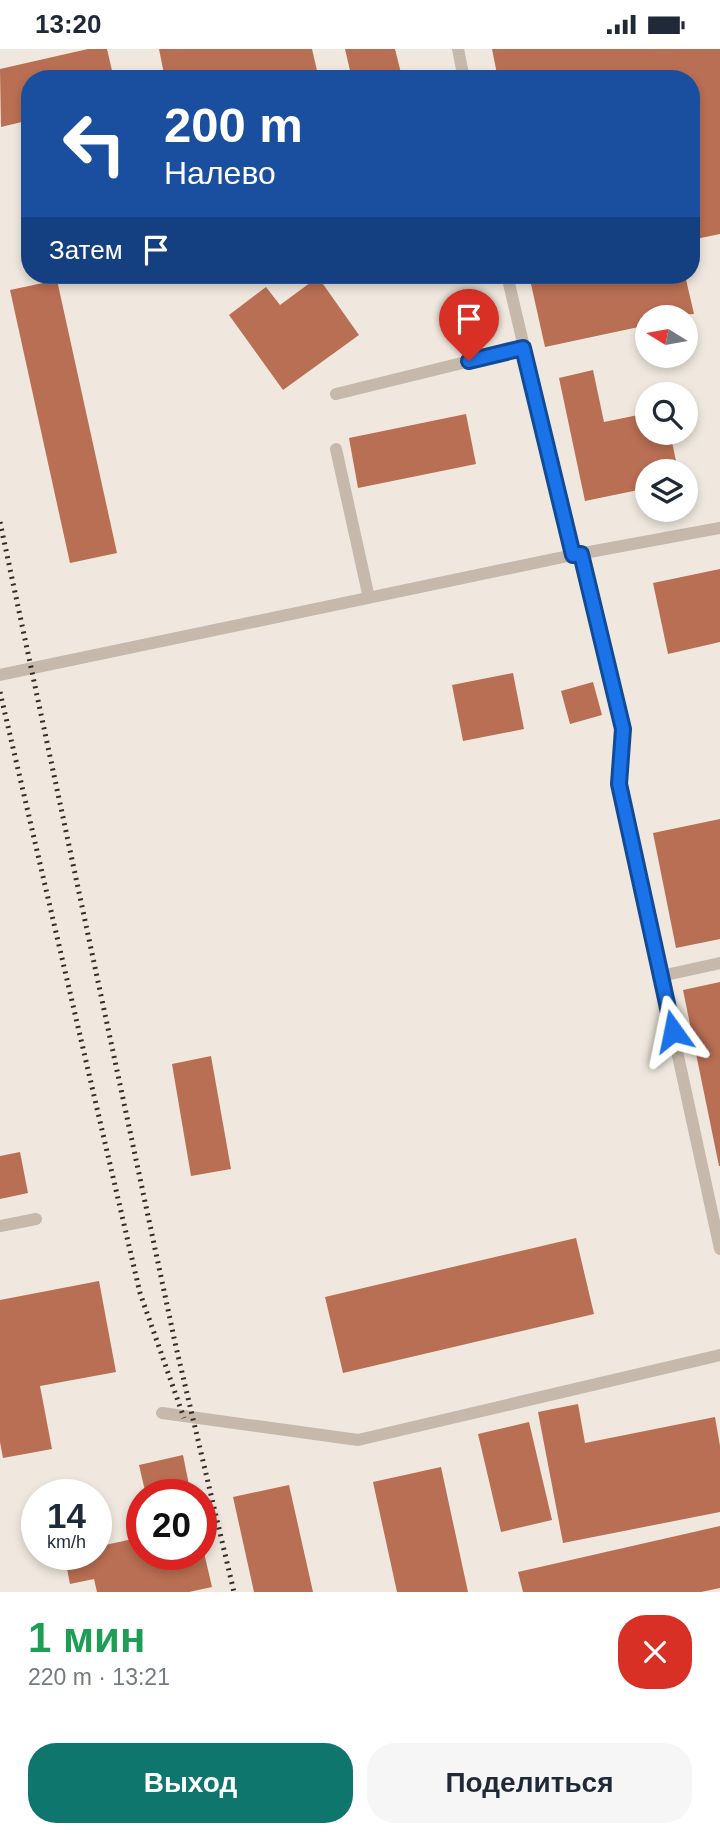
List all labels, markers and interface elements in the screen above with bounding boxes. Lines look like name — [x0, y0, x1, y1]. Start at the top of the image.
text: 13:20 — [35, 9, 102, 39]
icon: left — [49, 98, 140, 189]
text: 200 m — [164, 98, 303, 152]
text: Налево — [164, 155, 276, 191]
icon: arrive — [137, 231, 175, 269]
text: Затем — [49, 235, 123, 265]
pin — [439, 289, 499, 361]
icon: arrive — [450, 300, 488, 338]
north arrow — [635, 305, 698, 367]
map controls — [635, 305, 698, 522]
button: search — [635, 382, 698, 445]
button: layers — [635, 459, 698, 522]
position arrow — [636, 994, 710, 1068]
speed limit sign: 20 — [126, 1479, 217, 1570]
text: 14 — [47, 1496, 86, 1535]
text: km/h — [47, 1532, 86, 1552]
text: 1 мин — [28, 1614, 145, 1661]
button: close — [618, 1615, 692, 1689]
text: 220 m · 13:21 — [28, 1664, 170, 1690]
button: Выход — [28, 1743, 353, 1823]
button: Поделиться — [367, 1743, 692, 1823]

